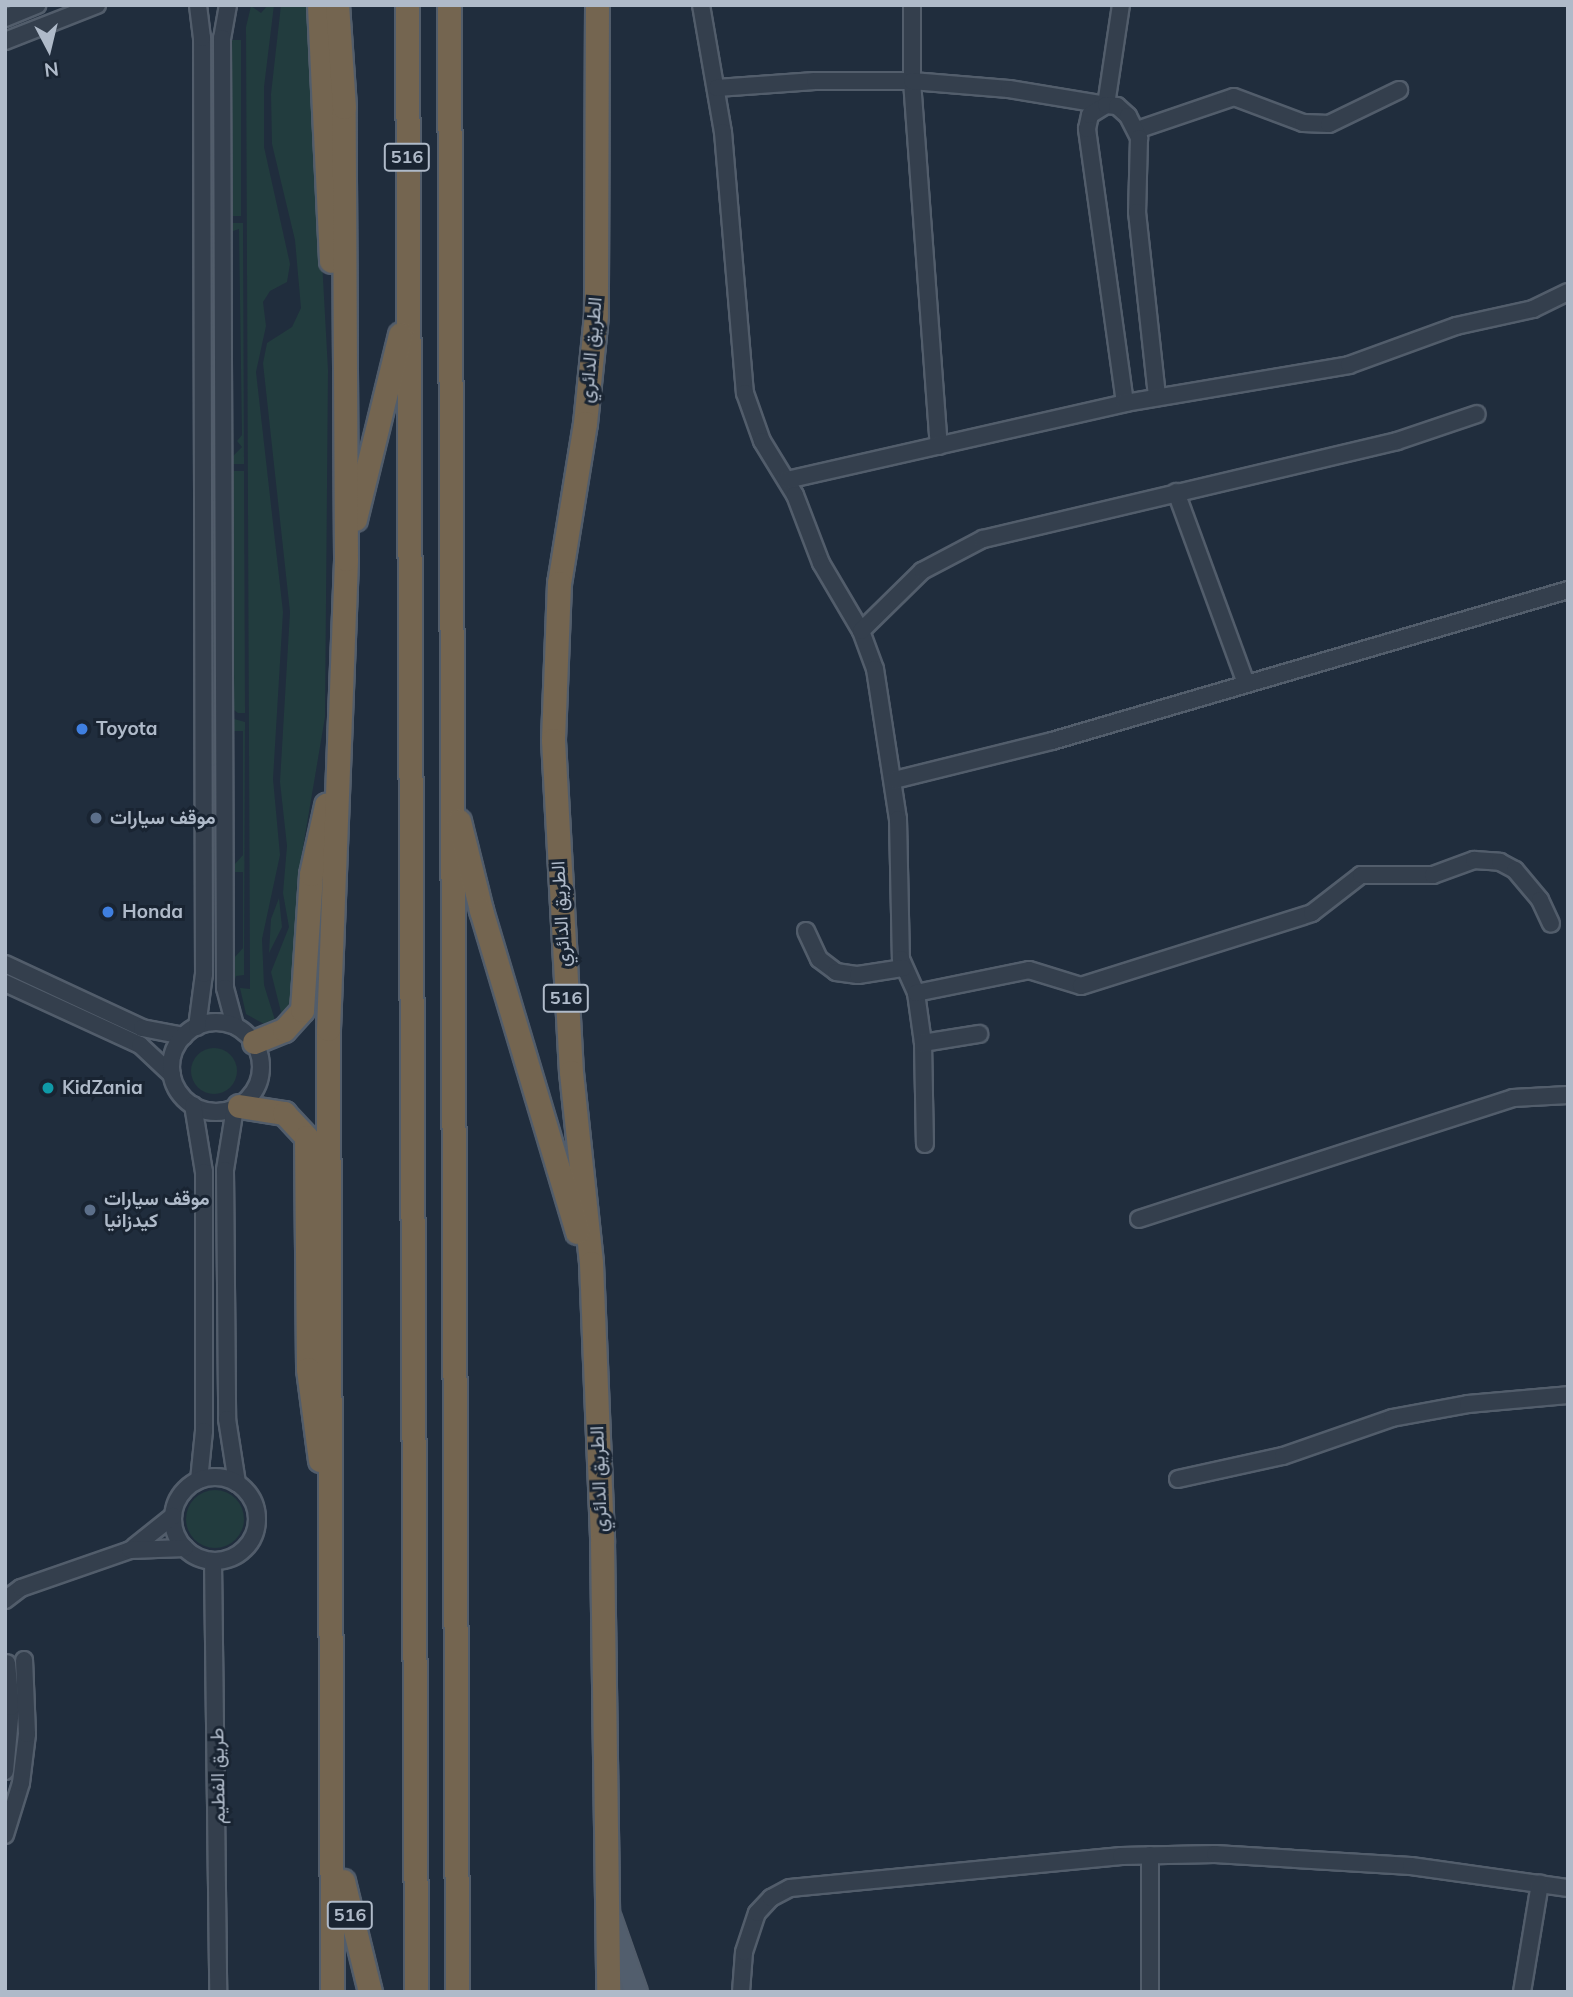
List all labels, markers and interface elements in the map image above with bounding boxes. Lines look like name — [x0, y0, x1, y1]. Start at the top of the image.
north arrow — [14, 14, 84, 84]
text: N — [43, 57, 60, 83]
road number: 516 — [382, 142, 432, 172]
street label: الطريق الدائري — [575, 296, 607, 404]
place label: Toyota — [96, 718, 158, 740]
marker: Toyota — [74, 721, 90, 737]
place label: موقف سيارات — [110, 807, 216, 829]
marker: موقف سيارات — [88, 810, 104, 826]
street label: الطريق الدائري — [547, 860, 575, 968]
place label: Honda — [122, 901, 183, 923]
marker: Honda — [100, 904, 116, 920]
road number: 516 — [542, 984, 590, 1013]
place label: KidZania — [62, 1077, 143, 1099]
marker: KidZania — [40, 1080, 56, 1096]
place label: موقف سيارات كيدزانيا — [104, 1188, 210, 1232]
marker: موقف سيارات كيدزانيا — [82, 1202, 98, 1218]
street label: الطريق الدائري — [586, 1425, 612, 1533]
street label: طريق الفطيم — [206, 1728, 230, 1824]
road number: 516 — [326, 1900, 374, 1929]

